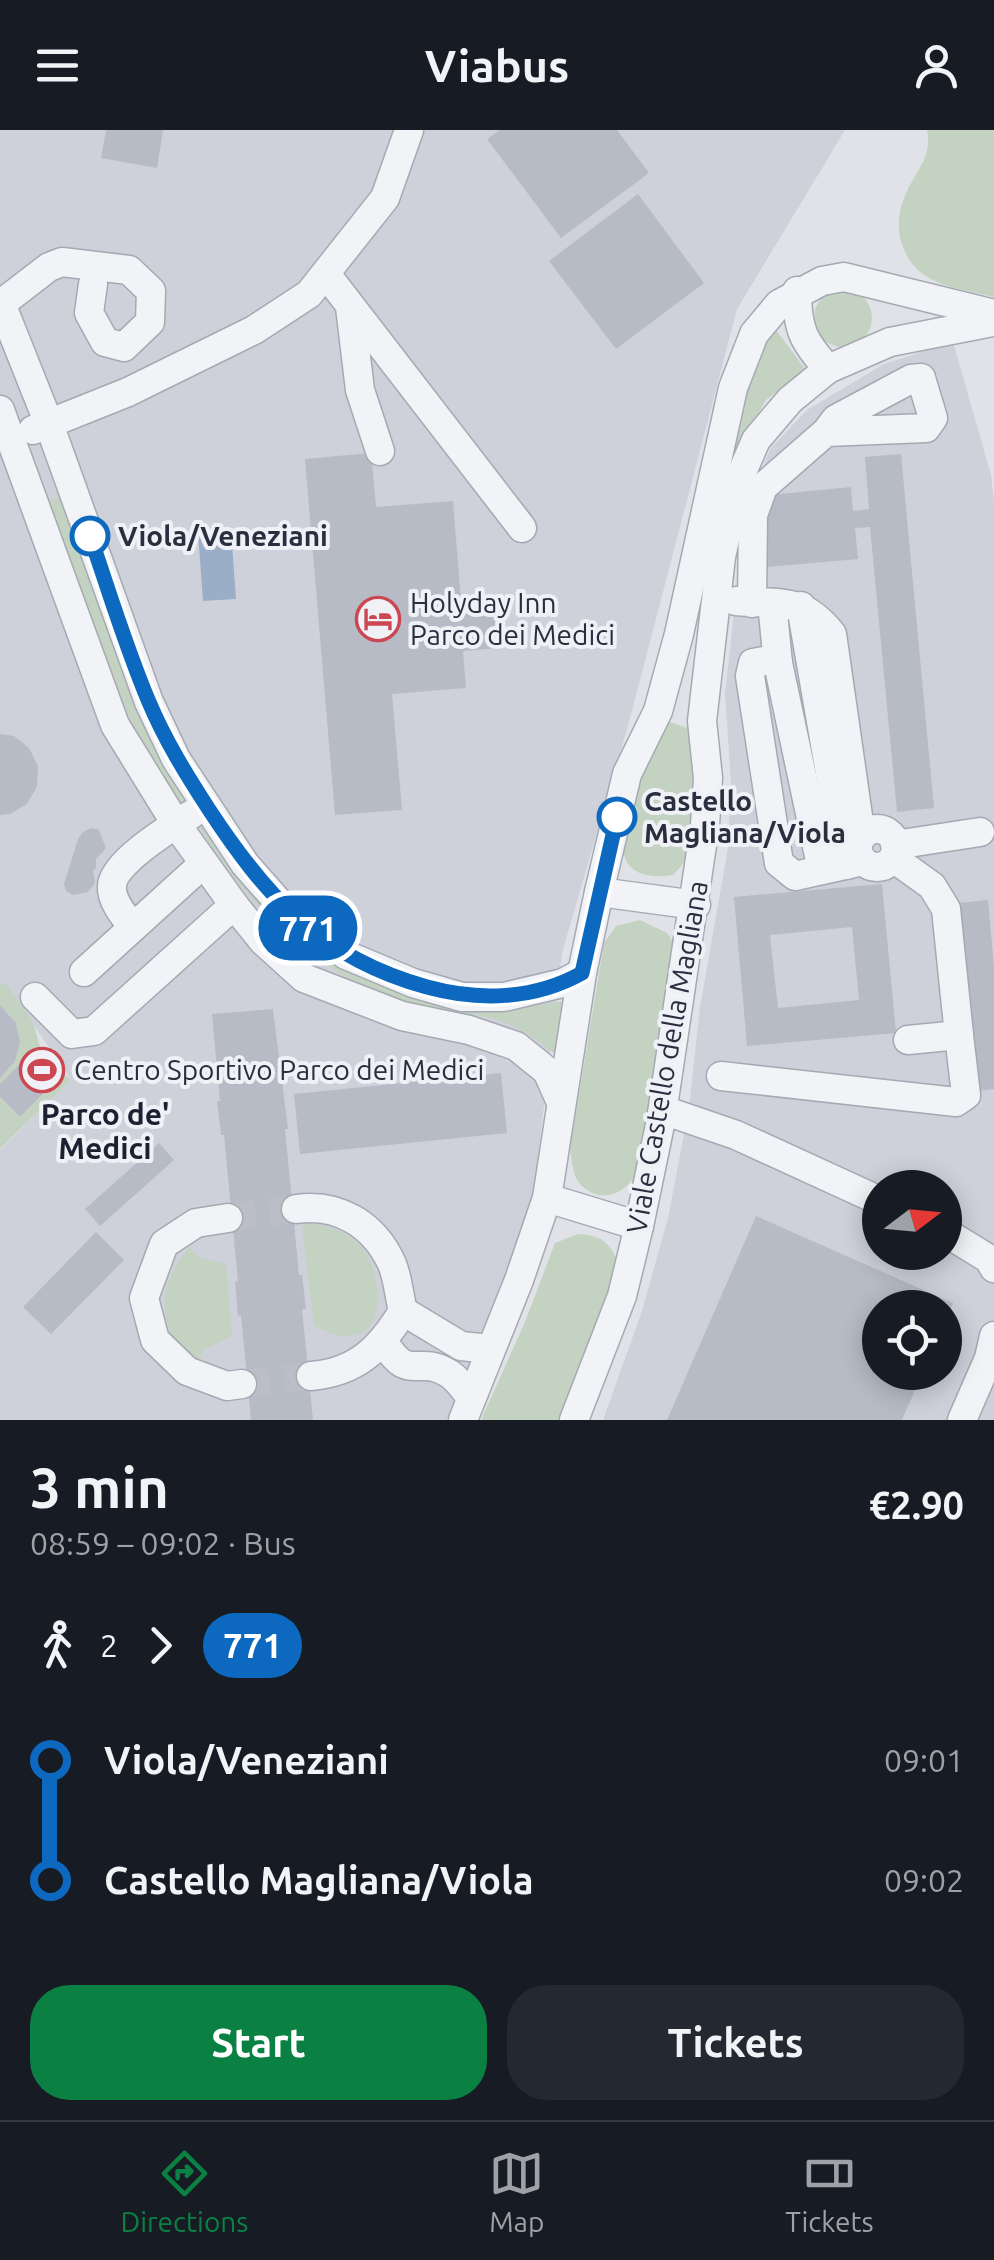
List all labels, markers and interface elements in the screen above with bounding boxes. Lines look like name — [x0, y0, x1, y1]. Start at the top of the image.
icon: menu — [30, 38, 85, 93]
icon: person — [909, 38, 964, 93]
text: Viabus — [425, 40, 569, 91]
marker: Viola/Veneziani — [71, 517, 109, 555]
place label: Viola/Veneziani — [118, 520, 328, 551]
place label: Holyday Inn Parco dei Medici — [410, 587, 615, 650]
hotel icon: Holyday Inn Parco dei Medici — [355, 596, 401, 642]
place label: Castello Magliana/Viola — [644, 785, 846, 848]
marker: Castello Magliana/Viola — [598, 798, 636, 836]
street label: Viale Castello della Magliana — [620, 878, 713, 1236]
line badge: 771 — [250, 896, 366, 960]
text: 771 — [278, 908, 338, 948]
sports icon: Centro Sportivo Parco dei Medici — [19, 1047, 65, 1093]
place label: Centro Sportivo Parco dei Medici — [74, 1054, 484, 1085]
district label: Parco de' Medici — [41, 1097, 169, 1165]
north arrow — [862, 1170, 962, 1270]
map controls — [862, 1170, 962, 1390]
button: locate — [862, 1290, 962, 1390]
text: 3 min — [30, 1457, 169, 1518]
text: €2.90 — [869, 1484, 964, 1526]
text: 08:59 – 09:02 · Bus — [30, 1525, 296, 1561]
icon: walk — [30, 1618, 85, 1673]
icon: forward — [133, 1618, 188, 1673]
text: 771 — [223, 1625, 282, 1665]
text: 2 — [100, 1627, 118, 1663]
text: Viola/Veneziani — [104, 1739, 389, 1781]
text: 09:01 — [884, 1742, 964, 1778]
text: Castello Magliana/Viola — [104, 1859, 534, 1901]
text: 09:02 — [884, 1862, 964, 1898]
button: Start — [30, 1985, 487, 2100]
button: Tickets — [507, 1985, 964, 2100]
tab: Directions — [120, 2146, 248, 2237]
tab: Map — [489, 2146, 544, 2237]
tab: Tickets — [785, 2146, 874, 2237]

